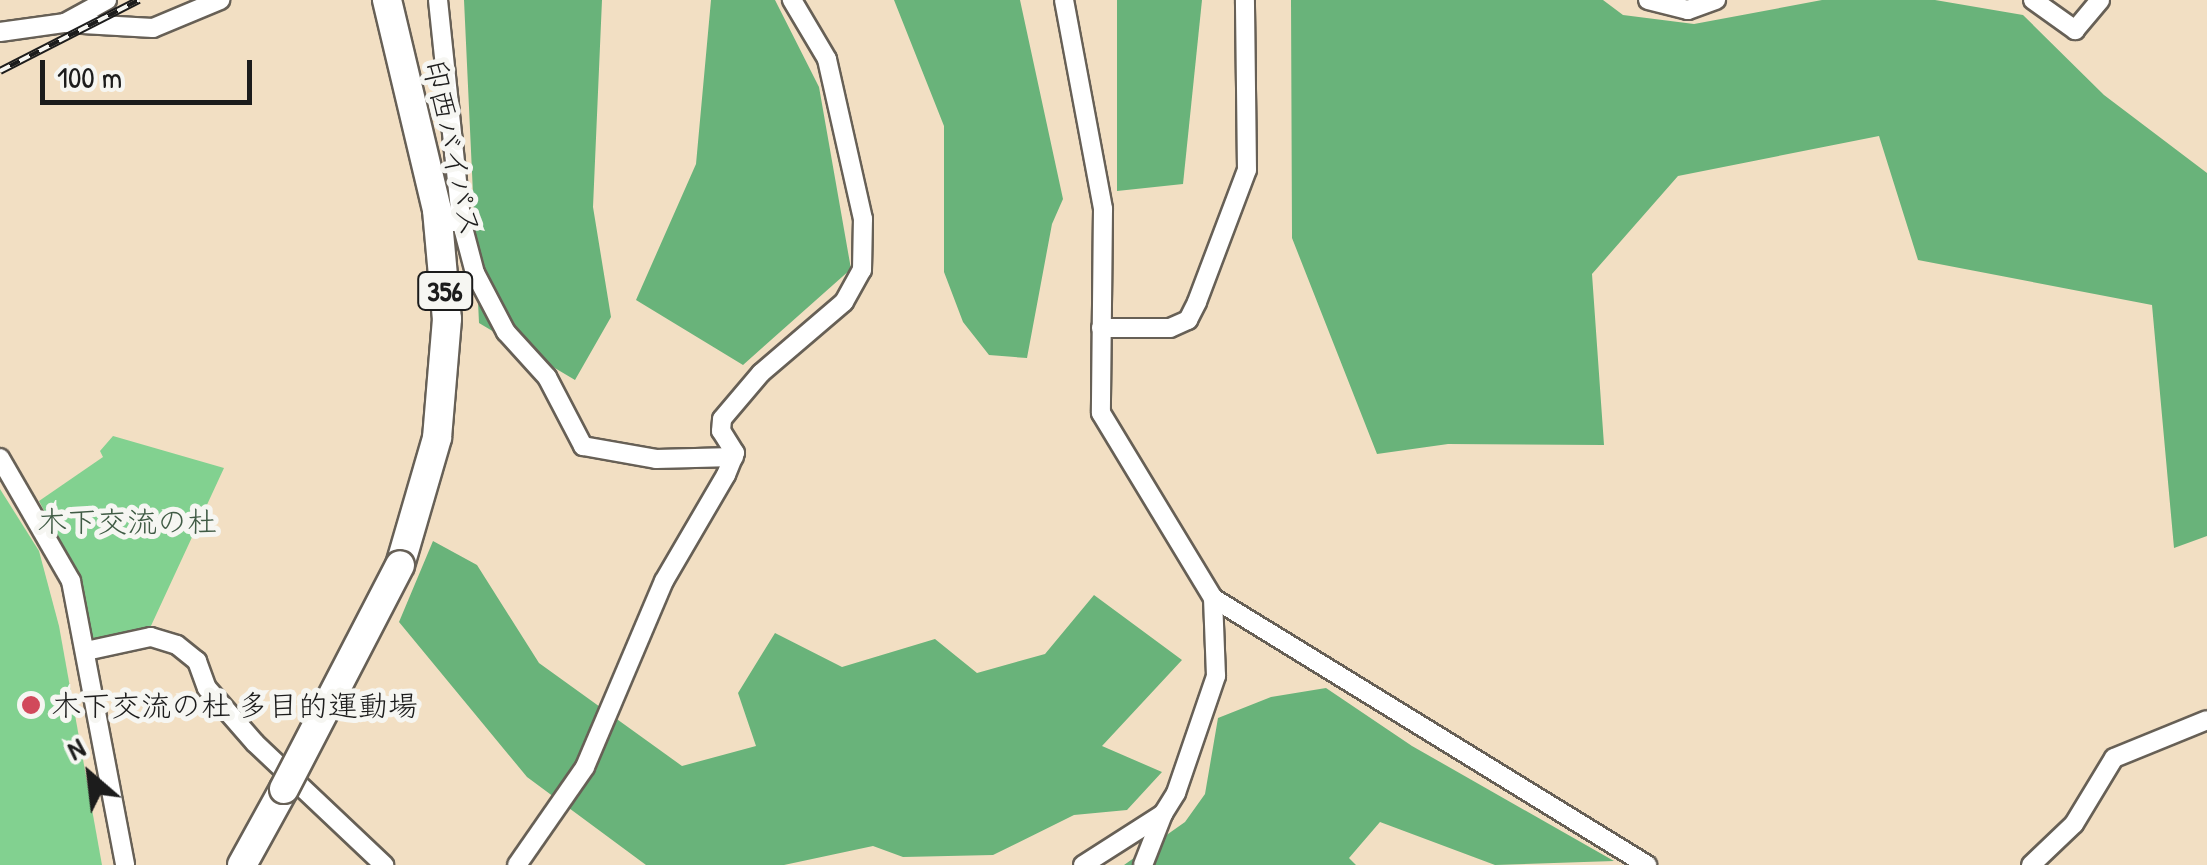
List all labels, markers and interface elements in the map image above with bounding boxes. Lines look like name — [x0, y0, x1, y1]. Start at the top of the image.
scale bar — [45, 40, 258, 102]
street label: 印西バイパス — [417, 56, 489, 240]
text: 100 m — [57, 57, 122, 97]
road number: 356 — [415, 268, 475, 314]
park label: 木下交流の杜 — [37, 503, 217, 539]
place label: 木下交流の杜 多目的運動場 — [51, 687, 418, 723]
marker: 木下交流の杜 多目的運動場 — [20, 694, 42, 716]
north arrow — [40, 725, 140, 825]
text: N — [60, 728, 91, 769]

